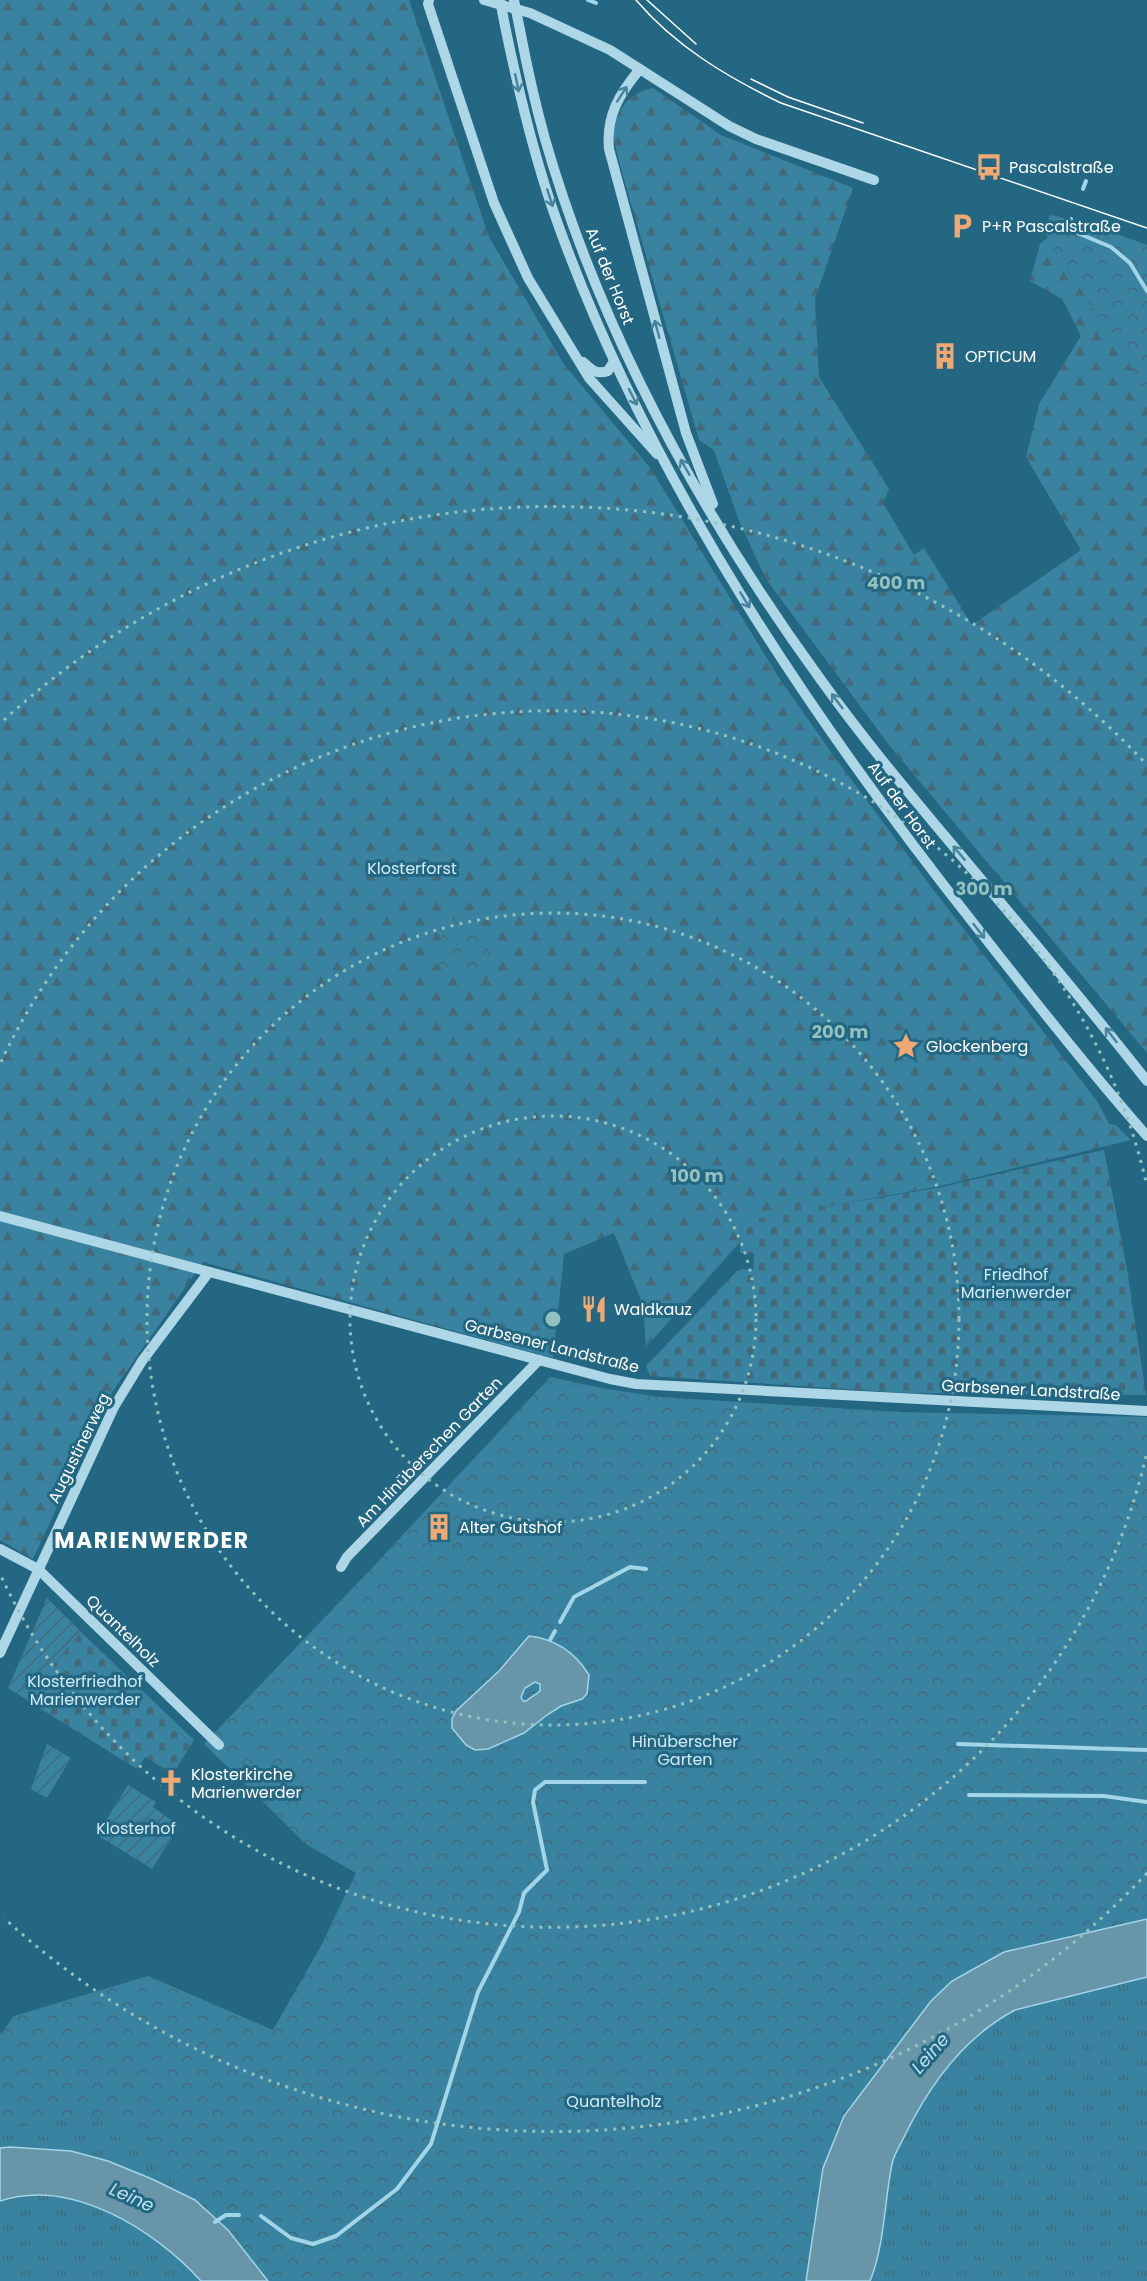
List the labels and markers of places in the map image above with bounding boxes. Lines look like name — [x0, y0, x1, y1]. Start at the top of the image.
bus stop icon: Pascalstraße — [974, 152, 1004, 182]
place label: Pascalstraße — [1009, 156, 1114, 179]
parking icon: P+R Pascalstraße — [947, 211, 977, 241]
place label: P+R Pascalstraße — [982, 215, 1121, 238]
building icon: OPTICUM — [930, 341, 960, 371]
place label: OPTICUM — [965, 345, 1036, 368]
place icon: Glockenberg — [891, 1031, 921, 1061]
place label: Glockenberg — [926, 1035, 1028, 1058]
restaurant icon: Waldkauz — [579, 1294, 609, 1324]
place label: Waldkauz — [614, 1298, 692, 1321]
centre of rings — [543, 1309, 563, 1329]
building icon: Alter Gutshof — [424, 1512, 454, 1542]
place label: Alter Gutshof — [459, 1516, 562, 1539]
place label: Klosterkirche Marienwerder — [191, 1763, 301, 1804]
church icon: Klosterkirche Marienwerder — [156, 1768, 186, 1798]

